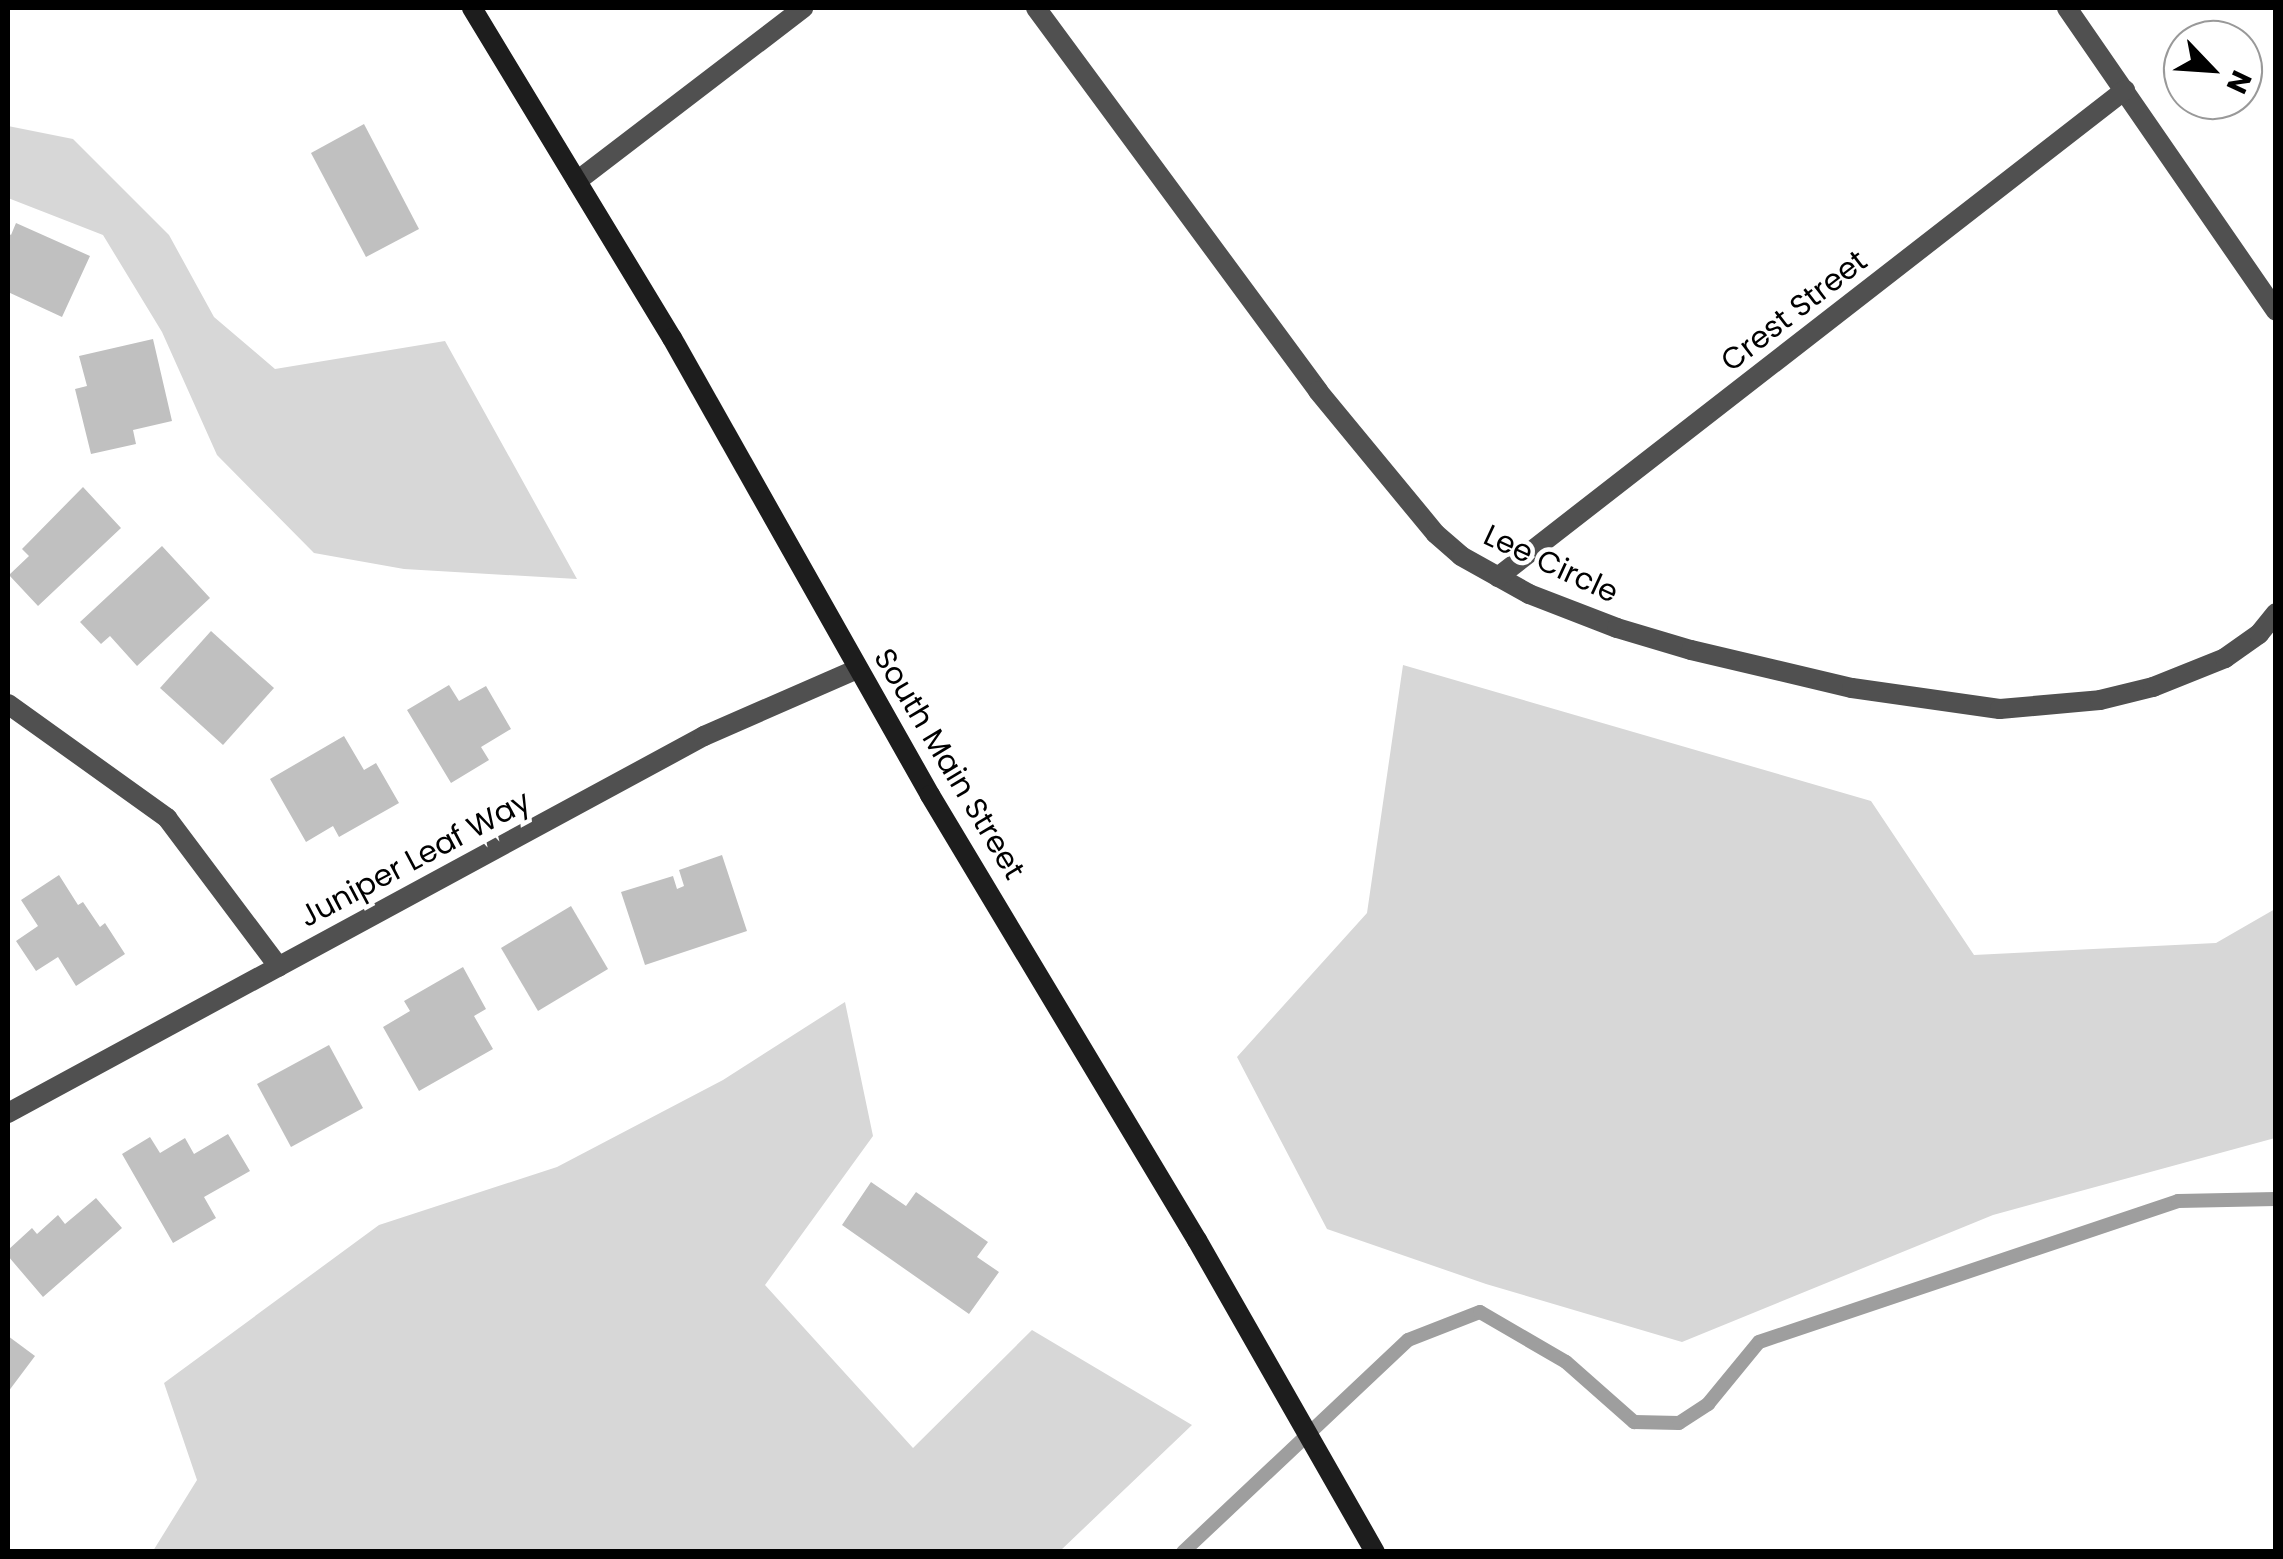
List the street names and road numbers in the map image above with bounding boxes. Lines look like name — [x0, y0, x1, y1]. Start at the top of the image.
street label: Crest Street — [1714, 243, 1874, 379]
street label: Lee Circle — [1478, 517, 1624, 611]
street label: South Main Street — [866, 642, 1032, 886]
street label: Juniper Leaf Way — [294, 783, 536, 935]

